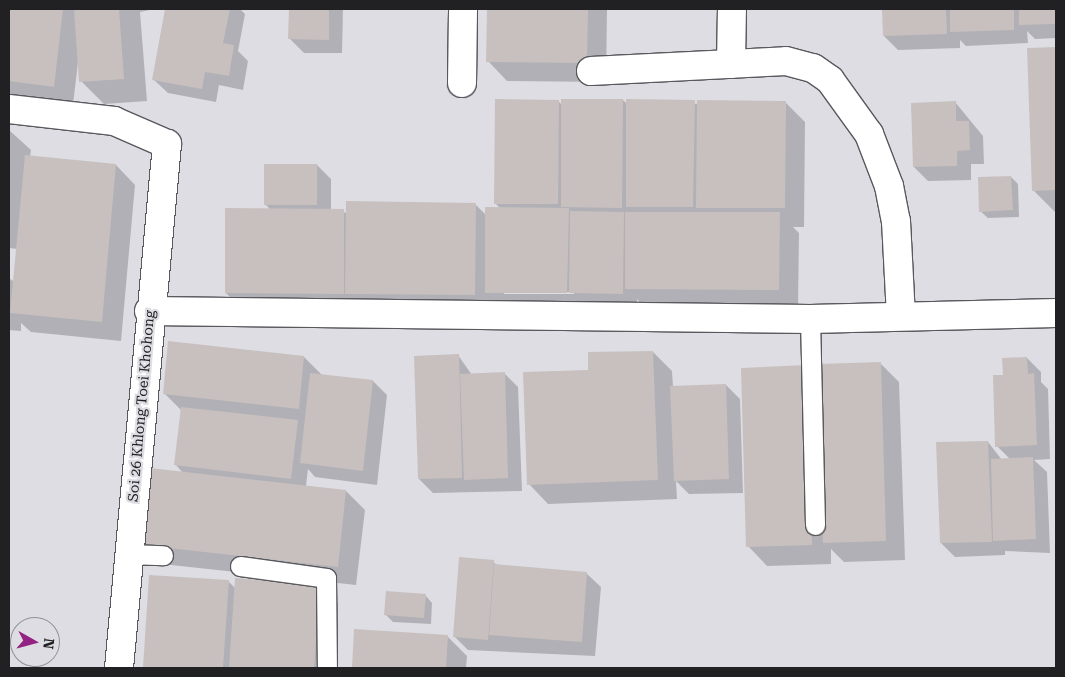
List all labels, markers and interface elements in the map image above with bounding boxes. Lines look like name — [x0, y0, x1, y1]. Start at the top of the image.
street label: Soi 26 Khlong Toei Khohong — [124, 309, 158, 503]
north arrow — [10, 617, 60, 667]
text: N — [40, 637, 57, 650]

